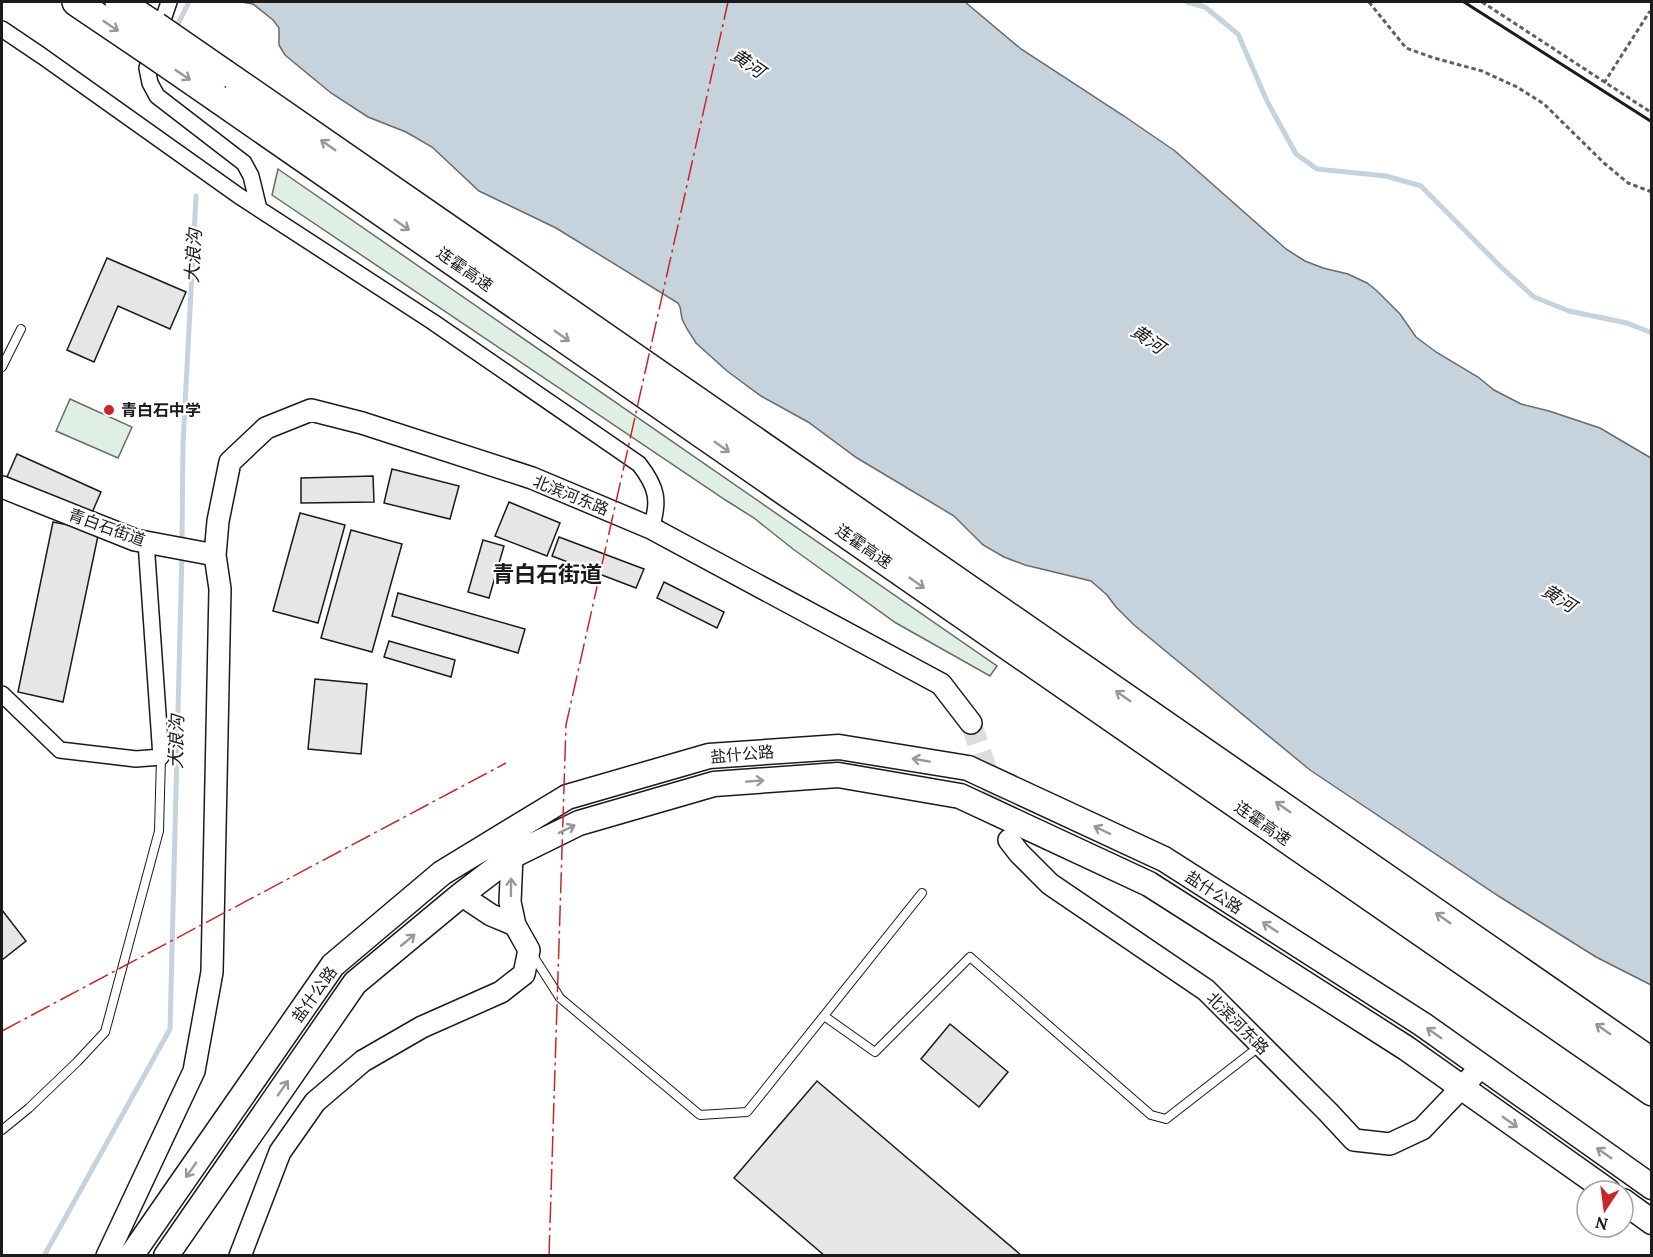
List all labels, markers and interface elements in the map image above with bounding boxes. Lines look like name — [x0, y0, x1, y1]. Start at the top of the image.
one-way arrow — [103, 20, 119, 32]
water label: 黄河 — [727, 43, 772, 84]
one-way arrow — [174, 69, 190, 81]
one-way arrow — [321, 139, 337, 151]
one-way arrow — [393, 219, 409, 231]
water label: 大浪沟 — [180, 226, 206, 284]
street label: 连霍高速 — [433, 242, 497, 296]
water label: 黄河 — [1127, 319, 1172, 360]
one-way arrow — [553, 330, 569, 342]
place label: 青白石中学 — [121, 400, 201, 420]
marker: 青白石中学 — [102, 403, 116, 417]
one-way arrow — [713, 442, 730, 454]
street label: 北滨河东路 — [530, 471, 612, 519]
street label: 青白石街道 — [66, 504, 148, 550]
street label: 连霍高速 — [832, 519, 896, 573]
district label: 青白石街道 — [492, 560, 602, 588]
one-way arrow — [908, 577, 924, 589]
water label: 黄河 — [1538, 579, 1583, 619]
one-way arrow — [1115, 690, 1131, 702]
water label: 大浪沟 — [164, 713, 188, 769]
street label: 盐什公路 — [709, 741, 775, 767]
one-way arrow — [911, 755, 931, 766]
one-way arrow — [744, 775, 764, 786]
street label: 连霍高速 — [1231, 796, 1295, 850]
one-way arrow — [1275, 801, 1292, 813]
one-way arrow — [557, 823, 575, 834]
one-way arrow — [1093, 823, 1111, 835]
street label: 盐什公路 — [1182, 866, 1246, 918]
one-way arrow — [505, 878, 516, 898]
one-way arrow — [1436, 912, 1452, 924]
one-way arrow — [1262, 921, 1279, 933]
one-way arrow — [399, 933, 415, 946]
street label: 盐什公路 — [287, 962, 341, 1026]
street label: 北滨河东路 — [1203, 988, 1273, 1058]
one-way arrow — [1596, 1023, 1612, 1035]
one-way arrow — [1427, 1027, 1443, 1039]
one-way arrow — [277, 1080, 289, 1096]
one-way arrow — [1502, 1115, 1518, 1128]
one-way arrow — [1596, 1147, 1612, 1159]
one-way arrow — [185, 1161, 197, 1177]
north arrow — [1575, 1179, 1635, 1239]
text: N — [1593, 1212, 1610, 1235]

